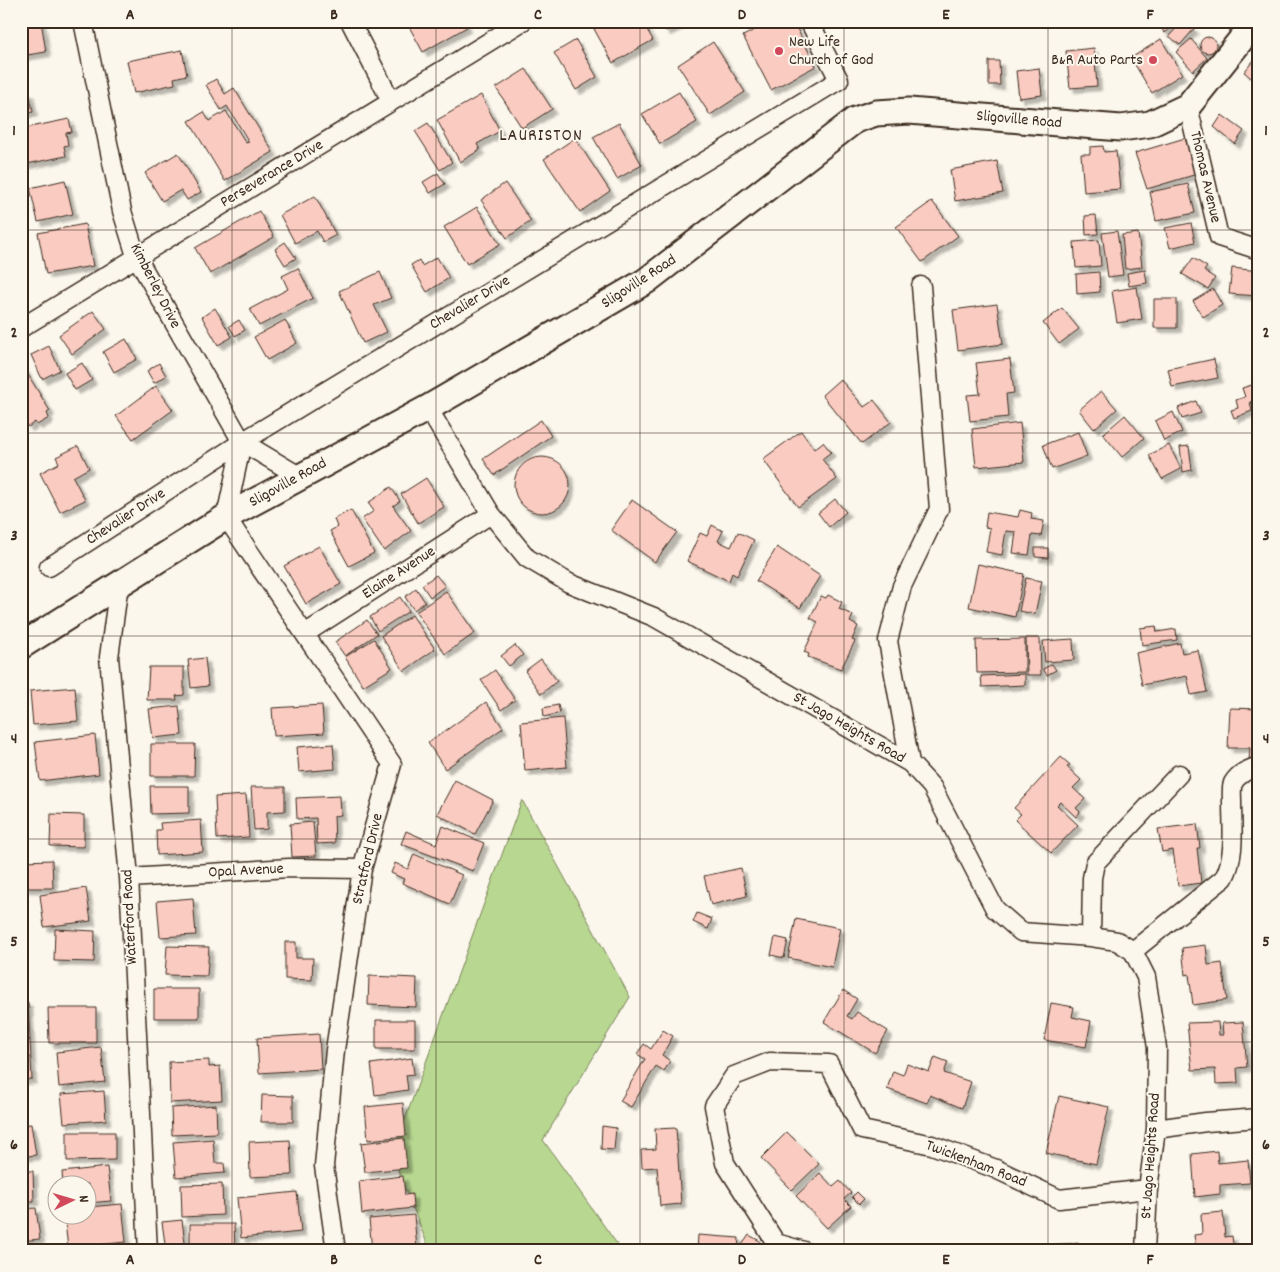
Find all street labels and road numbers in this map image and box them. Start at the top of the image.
street label: Sligoville Road [975,105,1063,135]
street label: Thomas Avenue [1183,129,1227,225]
street label: Perseverance Drive [216,134,328,214]
street label: Kimberley Drive [124,239,186,333]
street label: Sligoville Road [597,249,681,315]
street label: Chevalier Drive [425,270,515,336]
street label: Sligoville Road [245,452,331,514]
street label: Chevalier Drive [82,483,170,551]
street label: Elaine Avenue [358,541,440,605]
street label: St Jago Heights Road [788,686,910,770]
street label: Stratford Drive [346,811,390,907]
street label: Opal Avenue [208,858,284,884]
street label: Waterford Road [116,869,144,965]
street label: St Jago Heights Road [1135,1092,1167,1220]
street label: Twickenham Road [922,1134,1030,1194]

